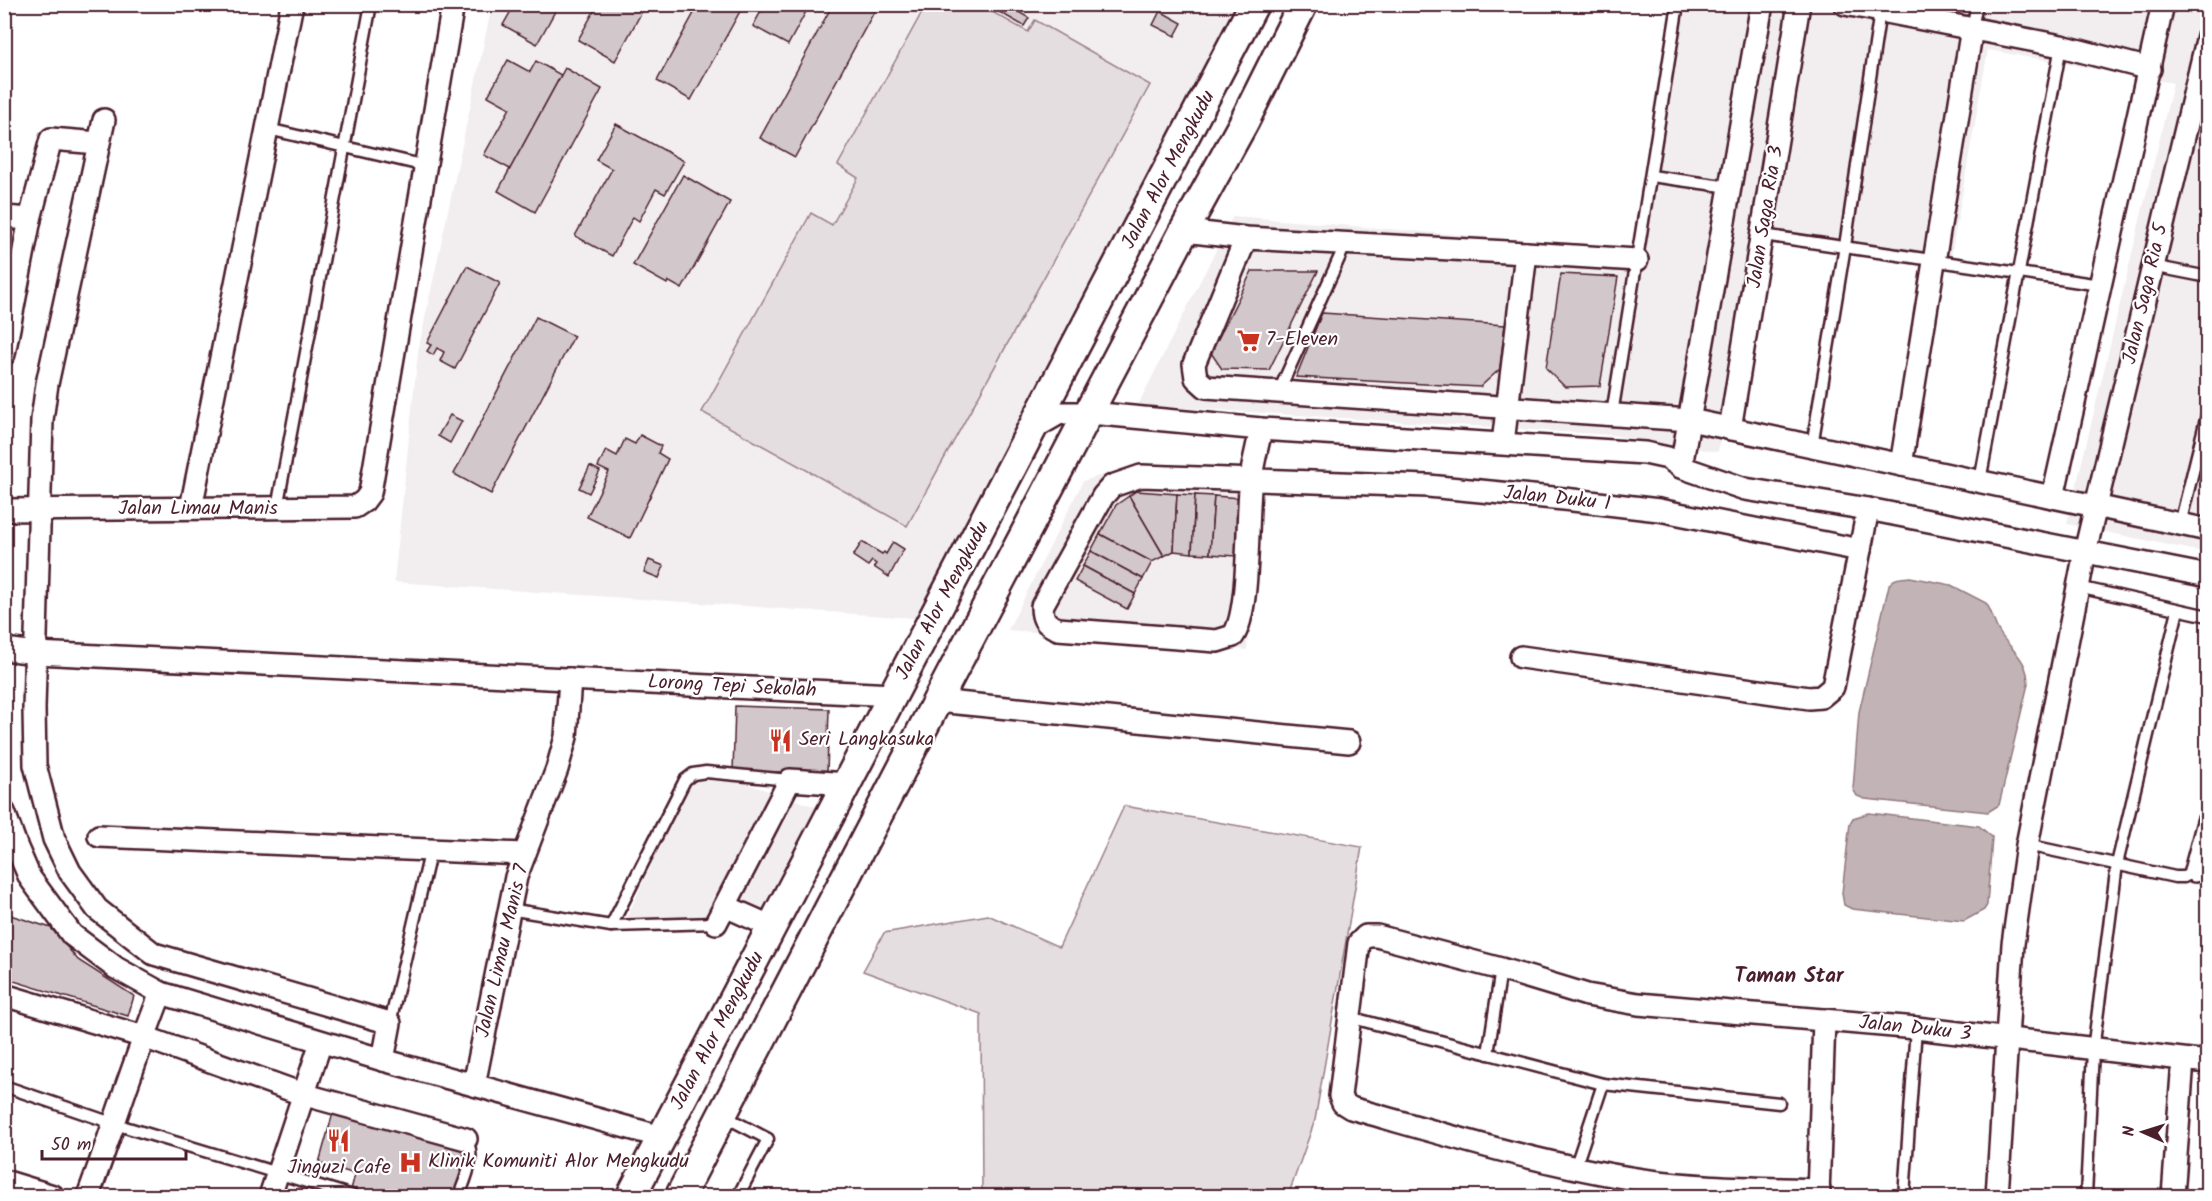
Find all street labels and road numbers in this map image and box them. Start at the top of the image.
street label: Jalan Alor Mengkudu [1114,84,1225,255]
street label: Jalan Saga Ria 3 [1739,143,1793,291]
street label: Jalan Saga Ria 5 [2114,219,2178,367]
street label: Jalan Duku 1 [1502,477,1612,521]
street label: Jalan Limau Manis [118,493,278,525]
street label: Jalan Alor Mengkudu [888,515,999,686]
street label: Lorong Tepi Sekolah [647,667,817,707]
street label: Jalan Limau Manis 7 [468,861,539,1041]
street label: Jalan Alor Mengkudu [663,945,774,1116]
street label: Jalan Duku 3 [1857,1007,1973,1051]

